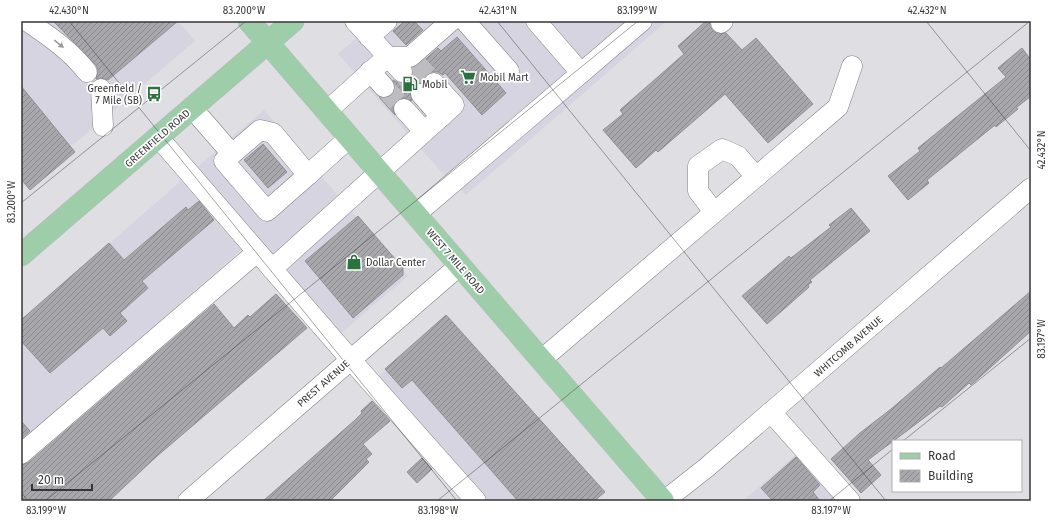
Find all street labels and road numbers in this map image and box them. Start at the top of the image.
street label: GREENFIELD ROAD [123,107,193,170]
street label: WEST 7 MILE ROAD [424,227,487,297]
street label: WHITCOMB AVENUE [812,314,885,380]
street label: PREST AVENUE [295,358,352,410]

